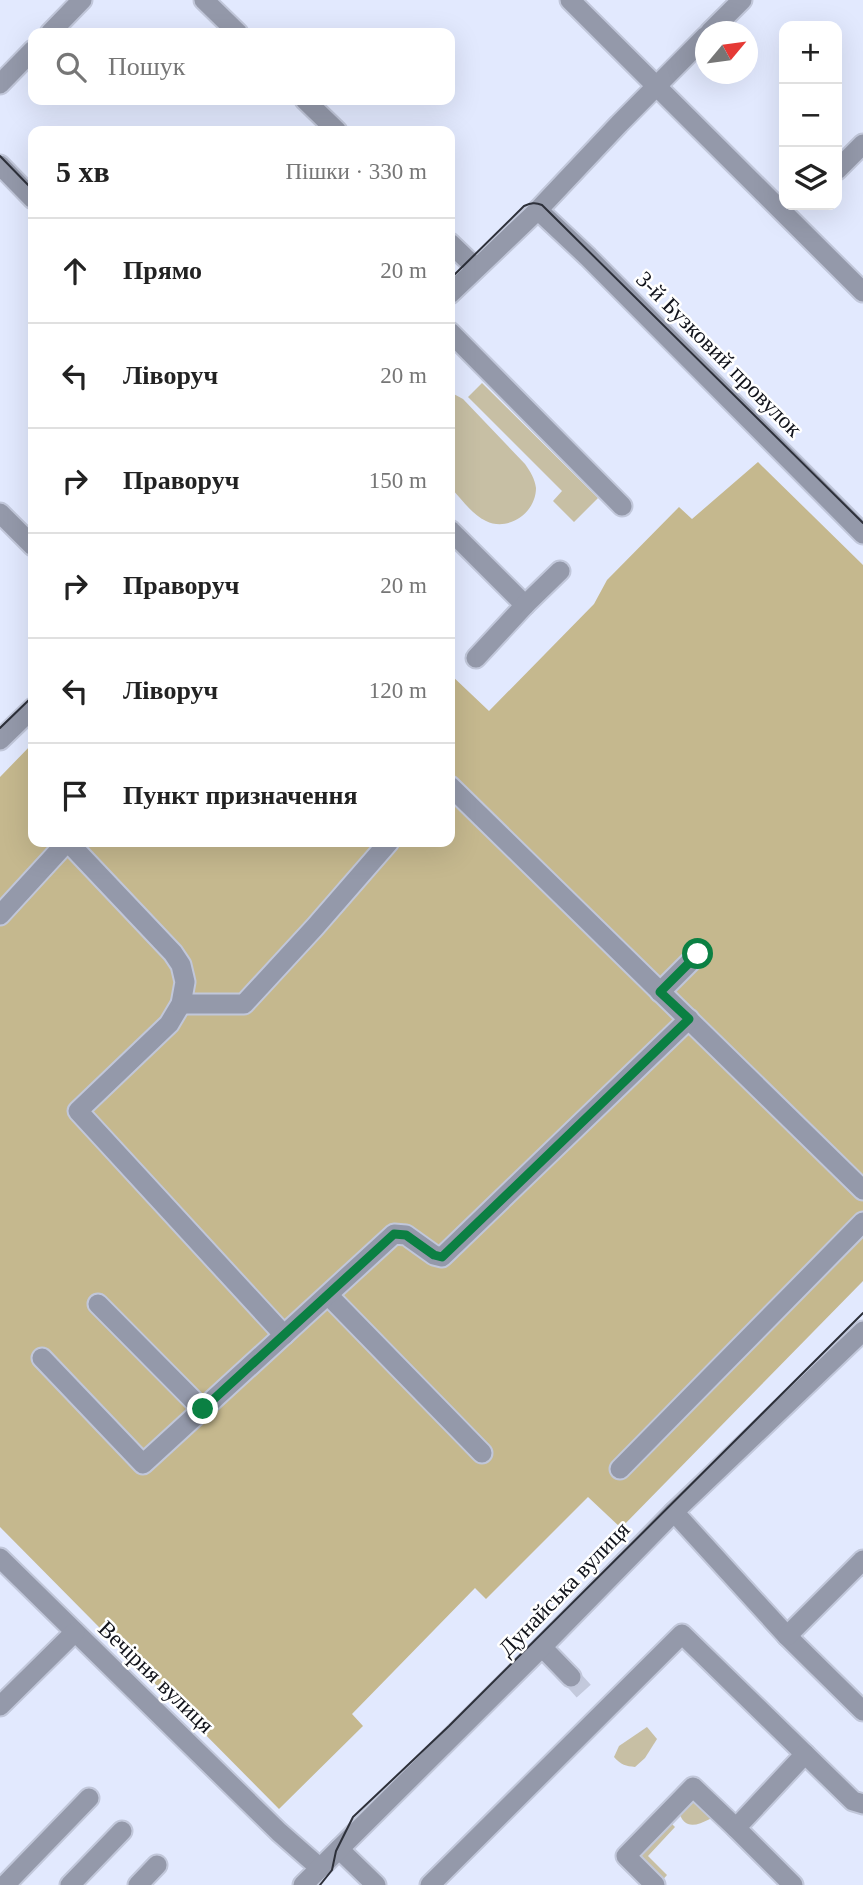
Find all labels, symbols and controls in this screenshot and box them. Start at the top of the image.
north arrow [695,21,758,84]
map controls [779,21,842,210]
button: + [779,21,842,84]
search box [28,28,455,105]
icon: search [52,48,90,86]
text: Пошук [108,52,185,81]
button: − [779,84,842,147]
button: layers [779,147,842,210]
text: 5 хв [56,155,110,188]
text: Пішки · 330 m [286,159,427,184]
icon: ahead [56,252,94,290]
text: Прямо [123,256,202,285]
text: 20 m [380,258,427,283]
street label: 3-й Бузковий провулок [631,266,807,442]
icon: left [56,357,94,395]
text: Ліворуч [123,361,218,390]
text: 20 m [380,363,427,388]
icon: right [56,462,94,500]
text: Праворуч [123,466,239,495]
text: 150 m [369,468,427,493]
icon: right [56,567,94,605]
text: Праворуч [123,571,239,600]
text: 20 m [380,573,427,598]
icon: left [56,672,94,710]
text: Ліворуч [123,676,218,705]
text: 120 m [369,678,427,703]
icon: arrive [56,777,94,815]
text: Пункт призначення [123,781,358,810]
route start [682,938,713,969]
route end [187,1393,218,1424]
street label: Дунайська вулиця [494,1516,635,1661]
street label: Вечірня вулиця [93,1616,219,1738]

